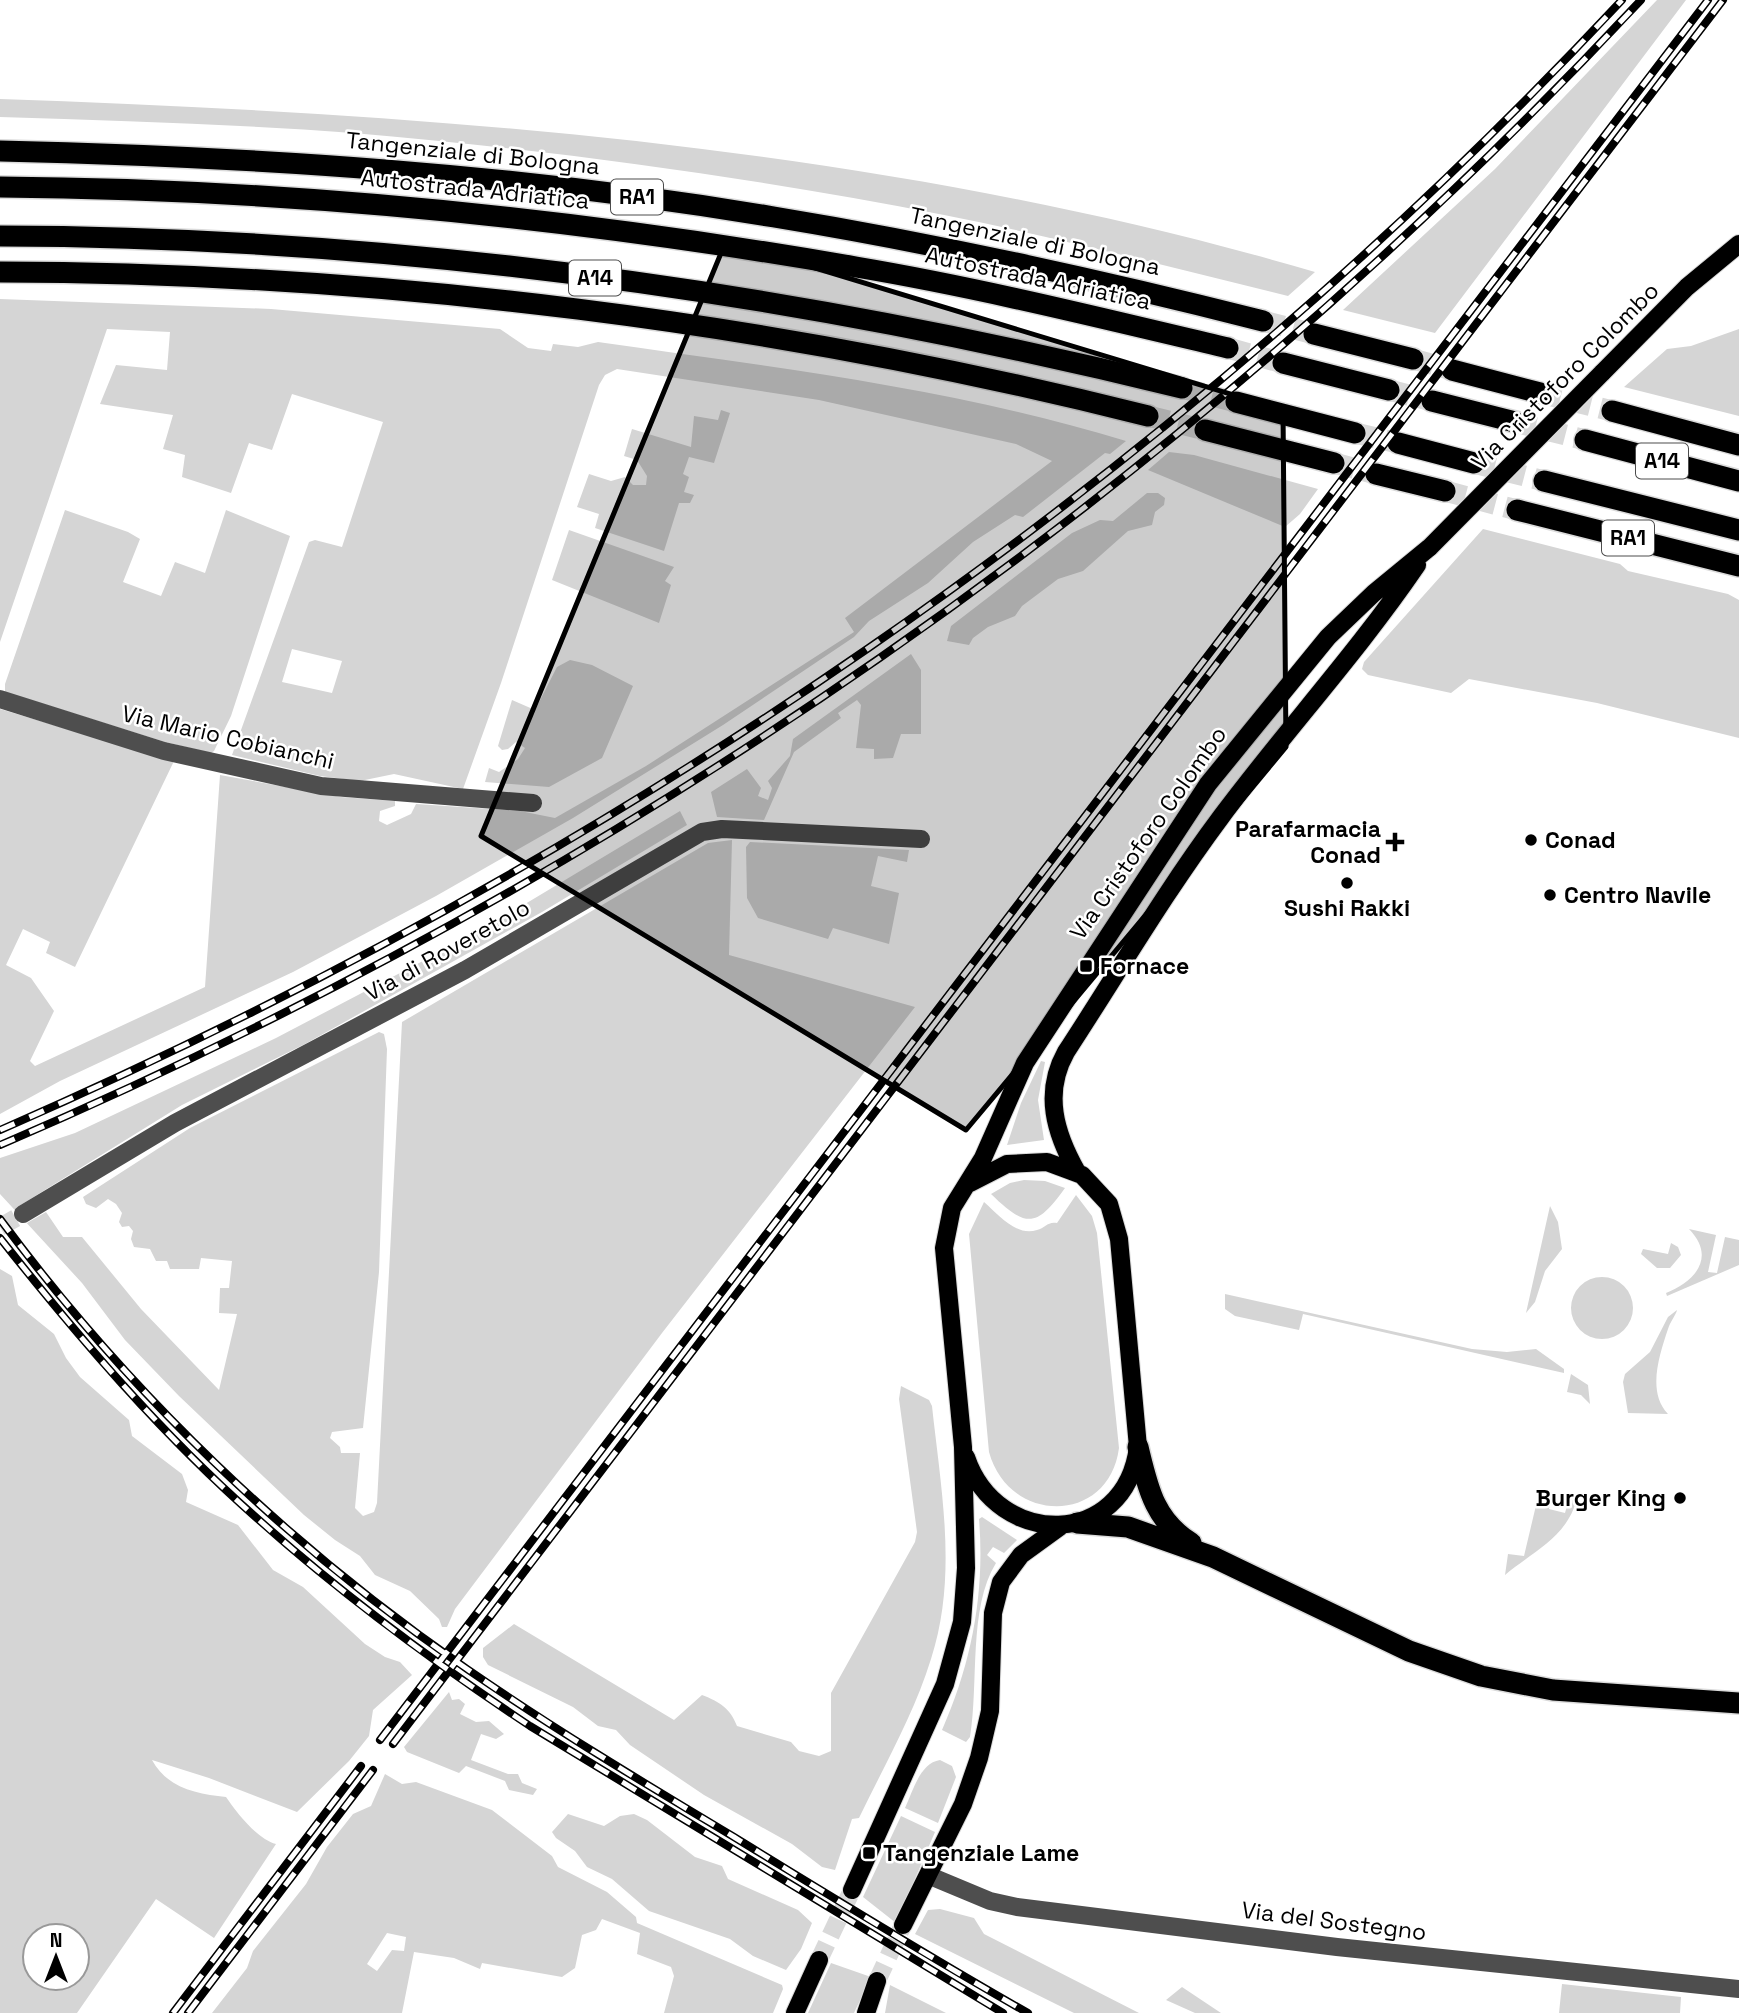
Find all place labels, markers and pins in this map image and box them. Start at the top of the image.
place label: Parafarmacia Conad [1235,814,1381,870]
place label: Conad [1545,825,1616,855]
marker: Conad [1523,832,1539,848]
marker: Parafarmacia Conad [1387,834,1403,850]
marker: Sushi Rakki [1339,875,1355,891]
place label: Centro Navile [1564,880,1711,910]
marker: Centro Navile [1542,887,1558,903]
place label: Sushi Rakki [1284,893,1410,923]
place label: Fornace [1100,951,1189,981]
marker: Fornace [1078,958,1094,974]
place label: Burger King [1536,1483,1666,1513]
marker: Burger King [1672,1490,1688,1506]
place label: Tangenziale Lame [883,1838,1079,1868]
marker: Tangenziale Lame [861,1845,877,1861]

